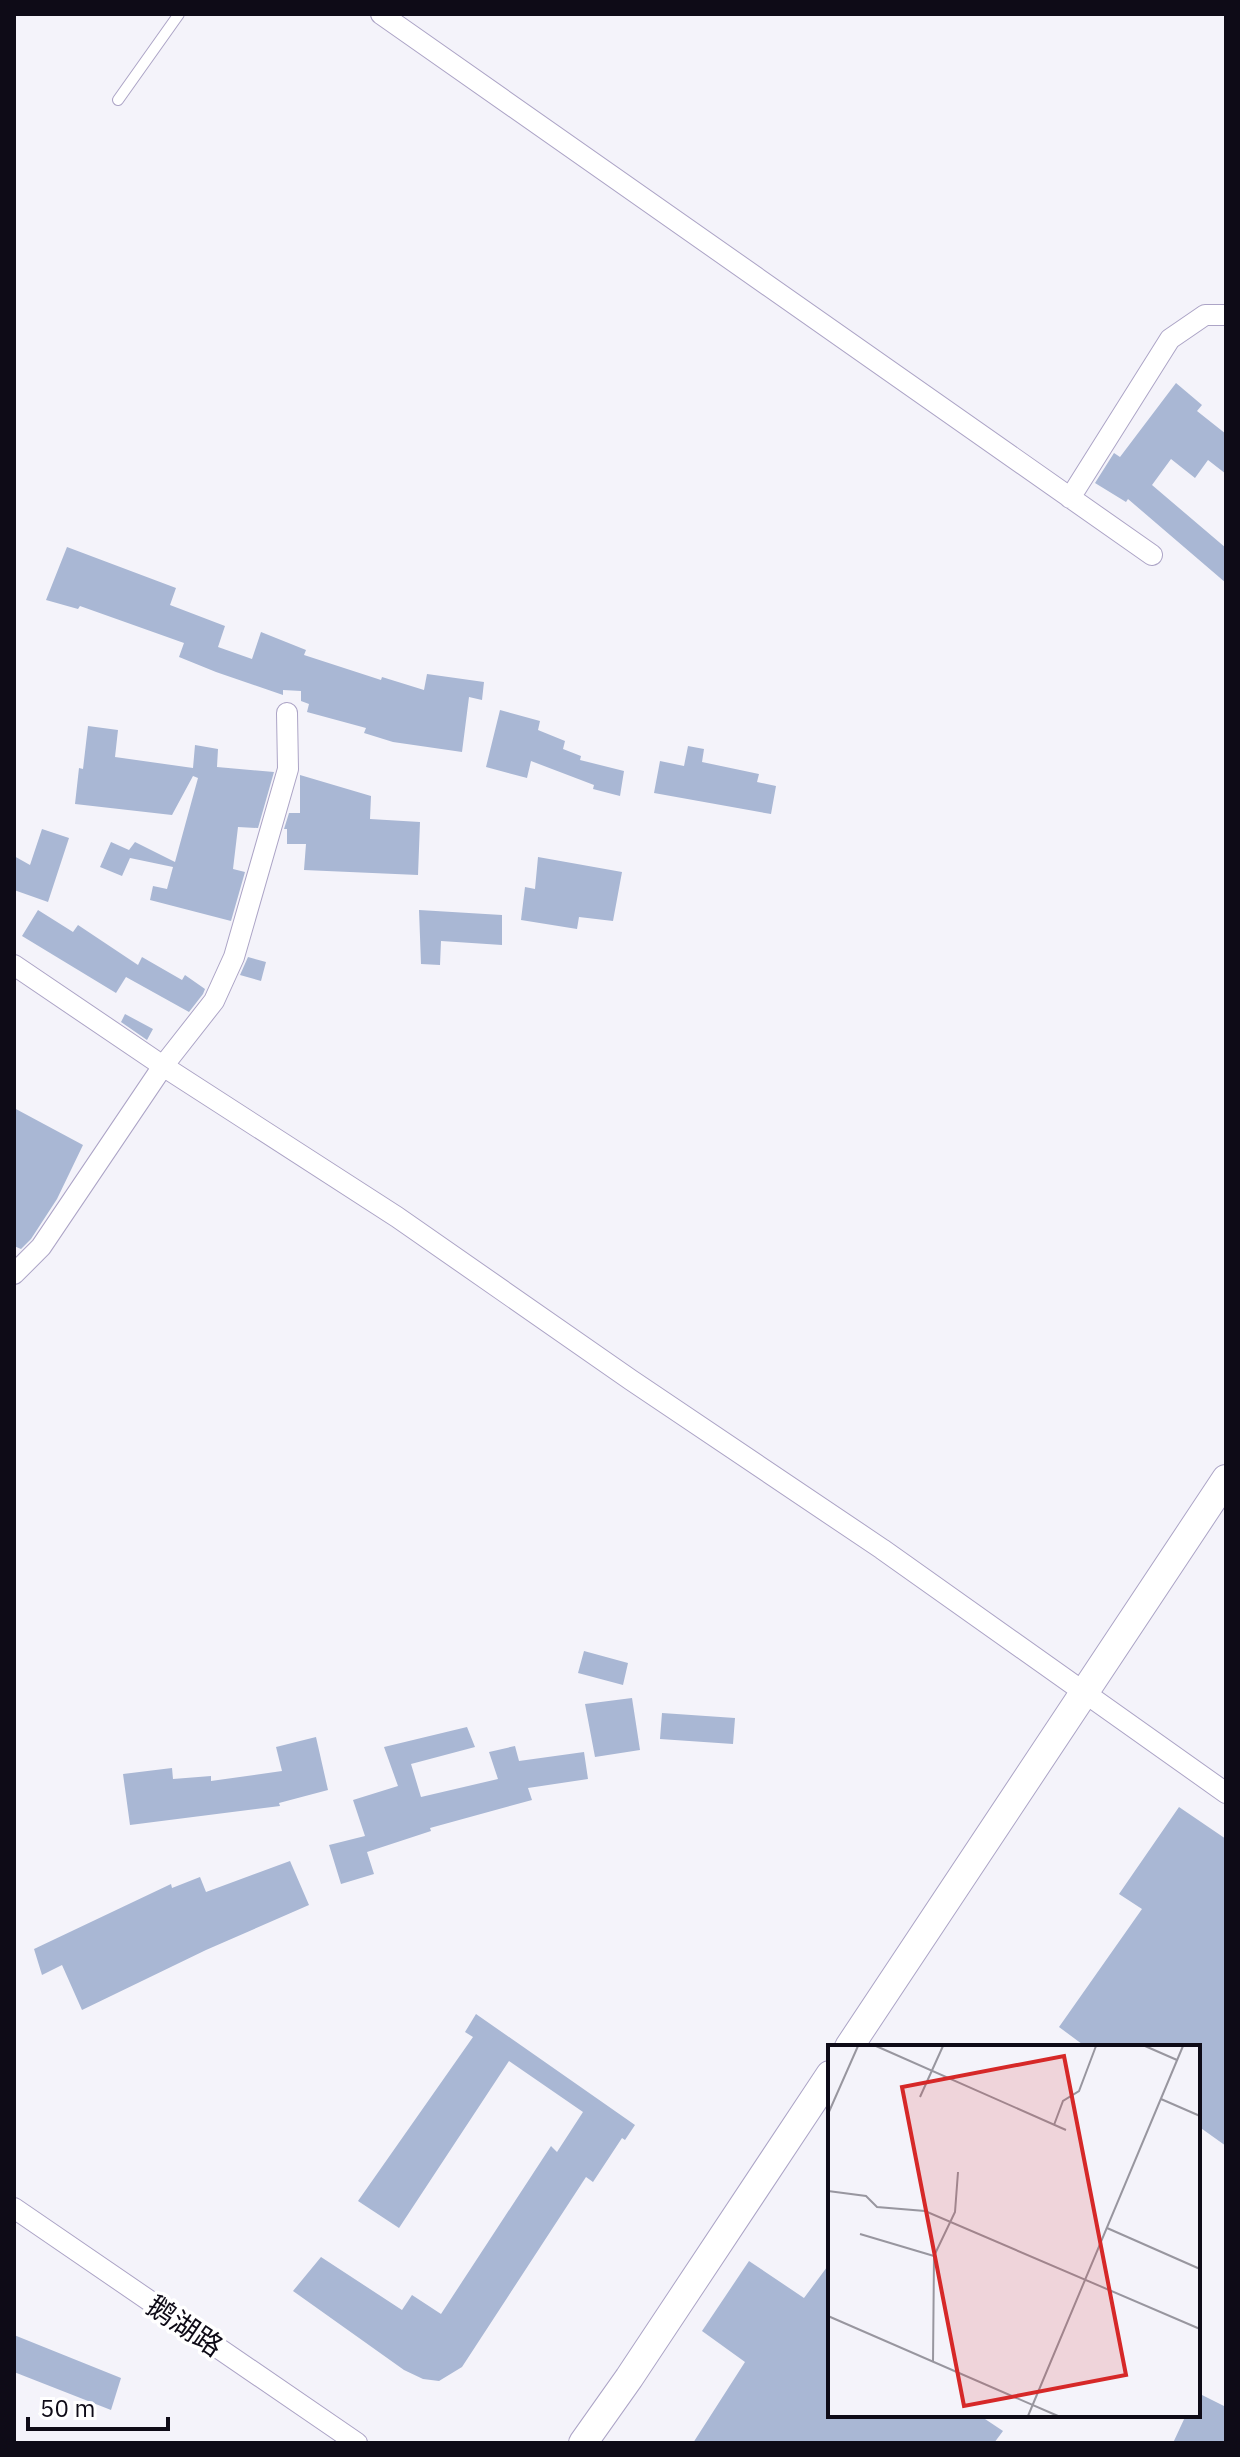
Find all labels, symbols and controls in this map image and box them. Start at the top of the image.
inset map [828,2045,1200,2417]
street label: 鹅湖路 [140,2287,230,2364]
scale bar [28,2381,168,2431]
text: 50 m [40,2392,95,2424]

